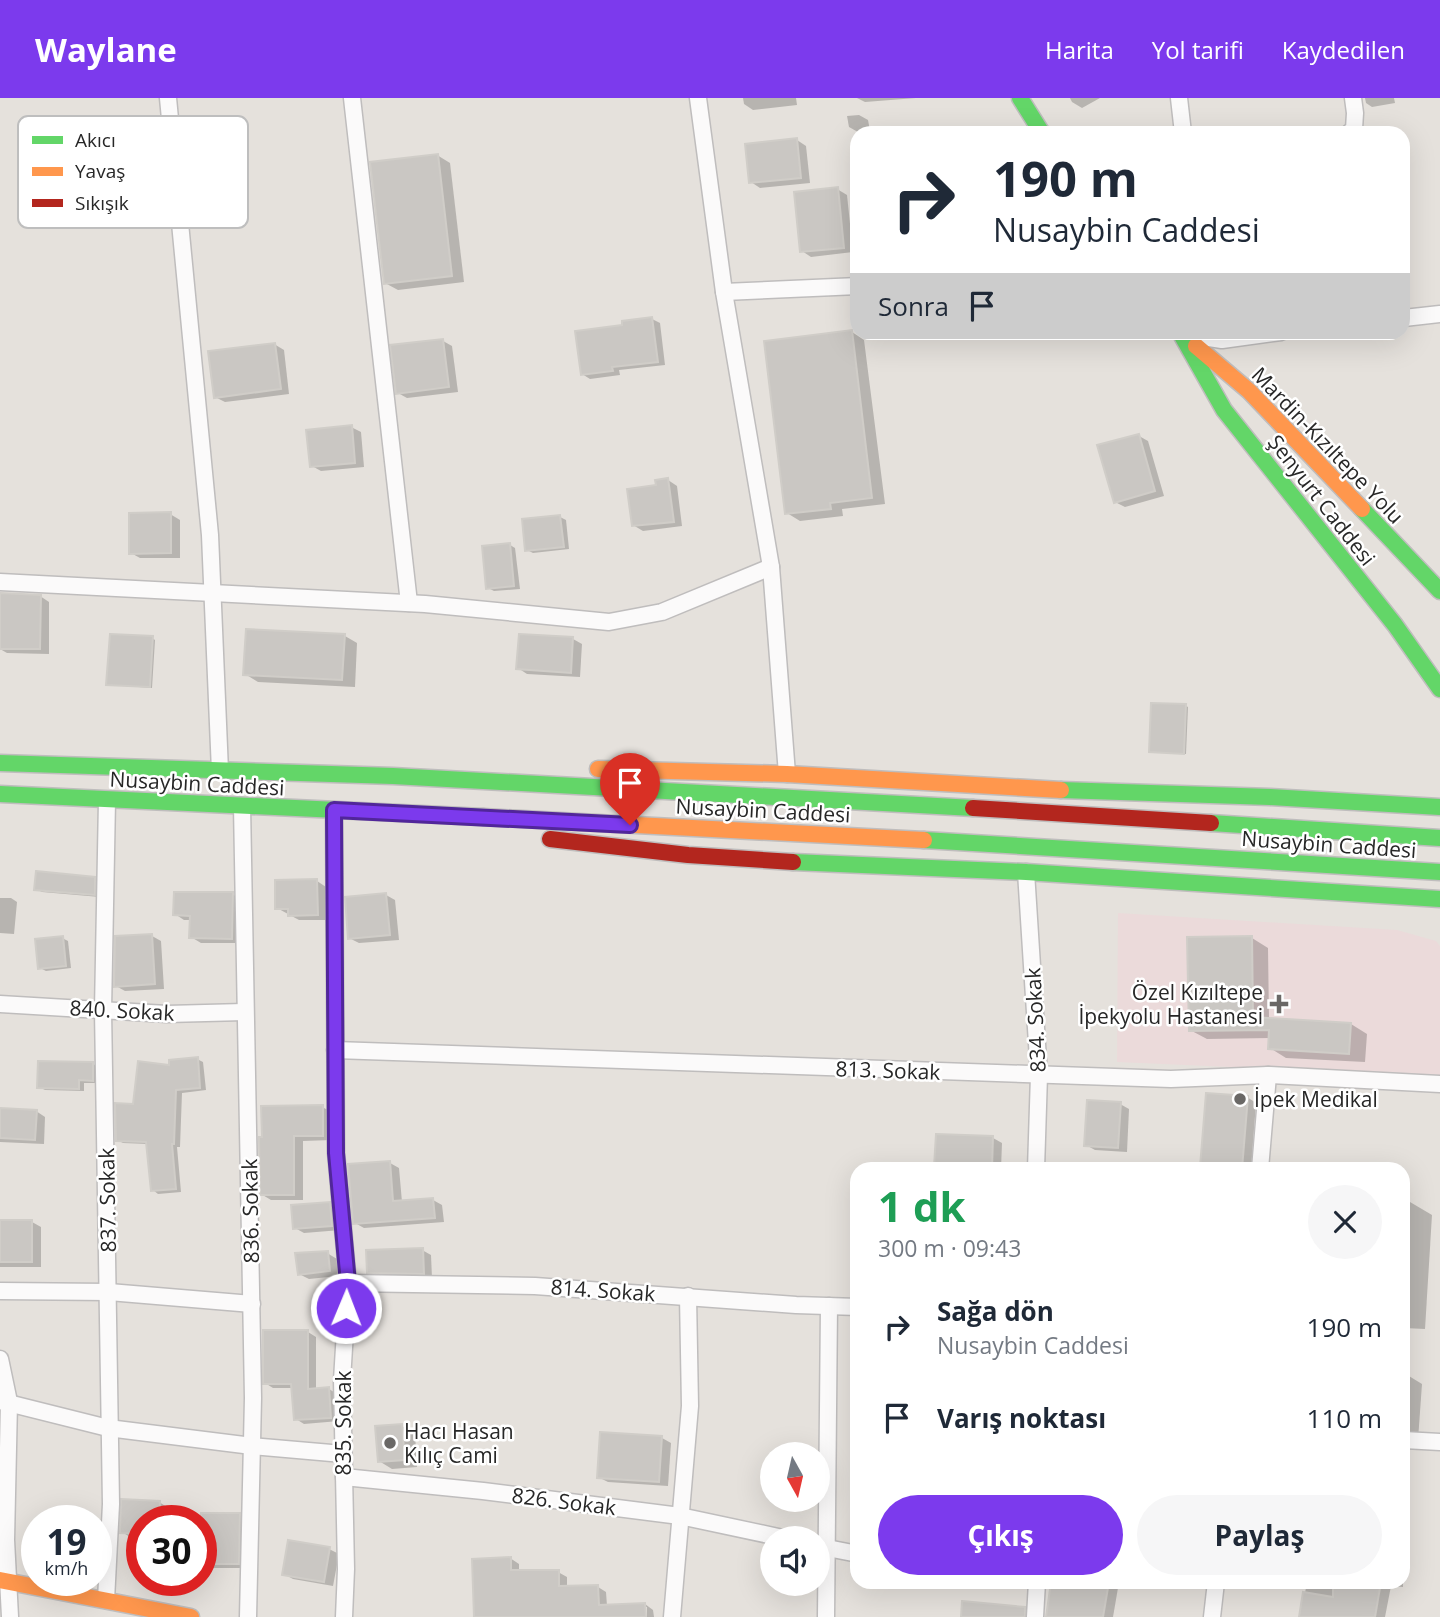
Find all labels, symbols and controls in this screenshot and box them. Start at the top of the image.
text: Waylane [35,27,177,72]
text: Harita [1045,33,1114,66]
text: Yol tarifi [1152,33,1244,66]
text: Kaydedilen [1282,33,1405,66]
legend [18,116,248,228]
text: Akıcı [75,127,116,153]
text: 190 m [993,145,1138,211]
icon: right [878,154,969,245]
text: Yavaş [75,158,125,184]
text: Sıkışık [75,190,129,216]
text: Nusaybin Caddesi [993,208,1260,251]
icon: arrive [963,287,1001,325]
text: Sonra [878,288,949,324]
street label: Mardin-Kızıltepe Yolu [1246,361,1410,529]
street label: Şenyurt Caddesi [1262,429,1382,571]
pin [600,753,660,825]
street label: Nusaybin Caddesi [109,764,285,802]
icon: arrive [611,764,649,802]
street label: Nusaybin Caddesi [675,791,851,829]
street label: Nusaybin Caddesi [1241,824,1417,864]
street label: 834. Sokak [1018,967,1052,1073]
place label: Özel Kızıltepe İpekyolu Hastanesi [1078,978,1263,1030]
street label: 840. Sokak [69,993,175,1027]
marker: Özel Kızıltepe İpekyolu Hastanesi [1269,994,1289,1014]
street label: 813. Sokak [835,1054,941,1086]
place label: İpek Medikal [1254,1085,1378,1113]
marker: İpek Medikal [1232,1091,1248,1107]
street label: 837. Sokak [92,1147,122,1253]
street label: 836. Sokak [235,1158,265,1264]
text: 1 dk [878,1177,966,1234]
button: close [1308,1185,1382,1259]
text: 300 m · 09:43 [878,1232,1021,1264]
position arrow [309,1271,383,1345]
street label: 814. Sokak [550,1272,656,1308]
text: Sağa dön [937,1293,1054,1329]
icon: right [878,1308,916,1346]
text: 190 m [1307,1309,1382,1345]
text: Nusaybin Caddesi [937,1329,1129,1361]
street label: 835. Sokak [329,1371,357,1475]
icon: arrive [878,1399,916,1437]
text: Varış noktası [937,1400,1106,1436]
text: 110 m [1307,1400,1382,1436]
place label: Hacı Hasan Kılıç Cami [404,1417,514,1469]
marker: Hacı Hasan Kılıç Cami [382,1435,398,1451]
north arrow [760,1442,830,1512]
map controls [760,1442,830,1596]
street label: 826. Sokak [510,1481,618,1521]
button: Çıkış [878,1495,1123,1575]
button: Paylaş [1137,1495,1382,1575]
speed limit sign: 30 [126,1505,217,1596]
text: 19 [46,1518,87,1565]
button: sound [760,1526,830,1596]
text: km/h [45,1556,88,1580]

